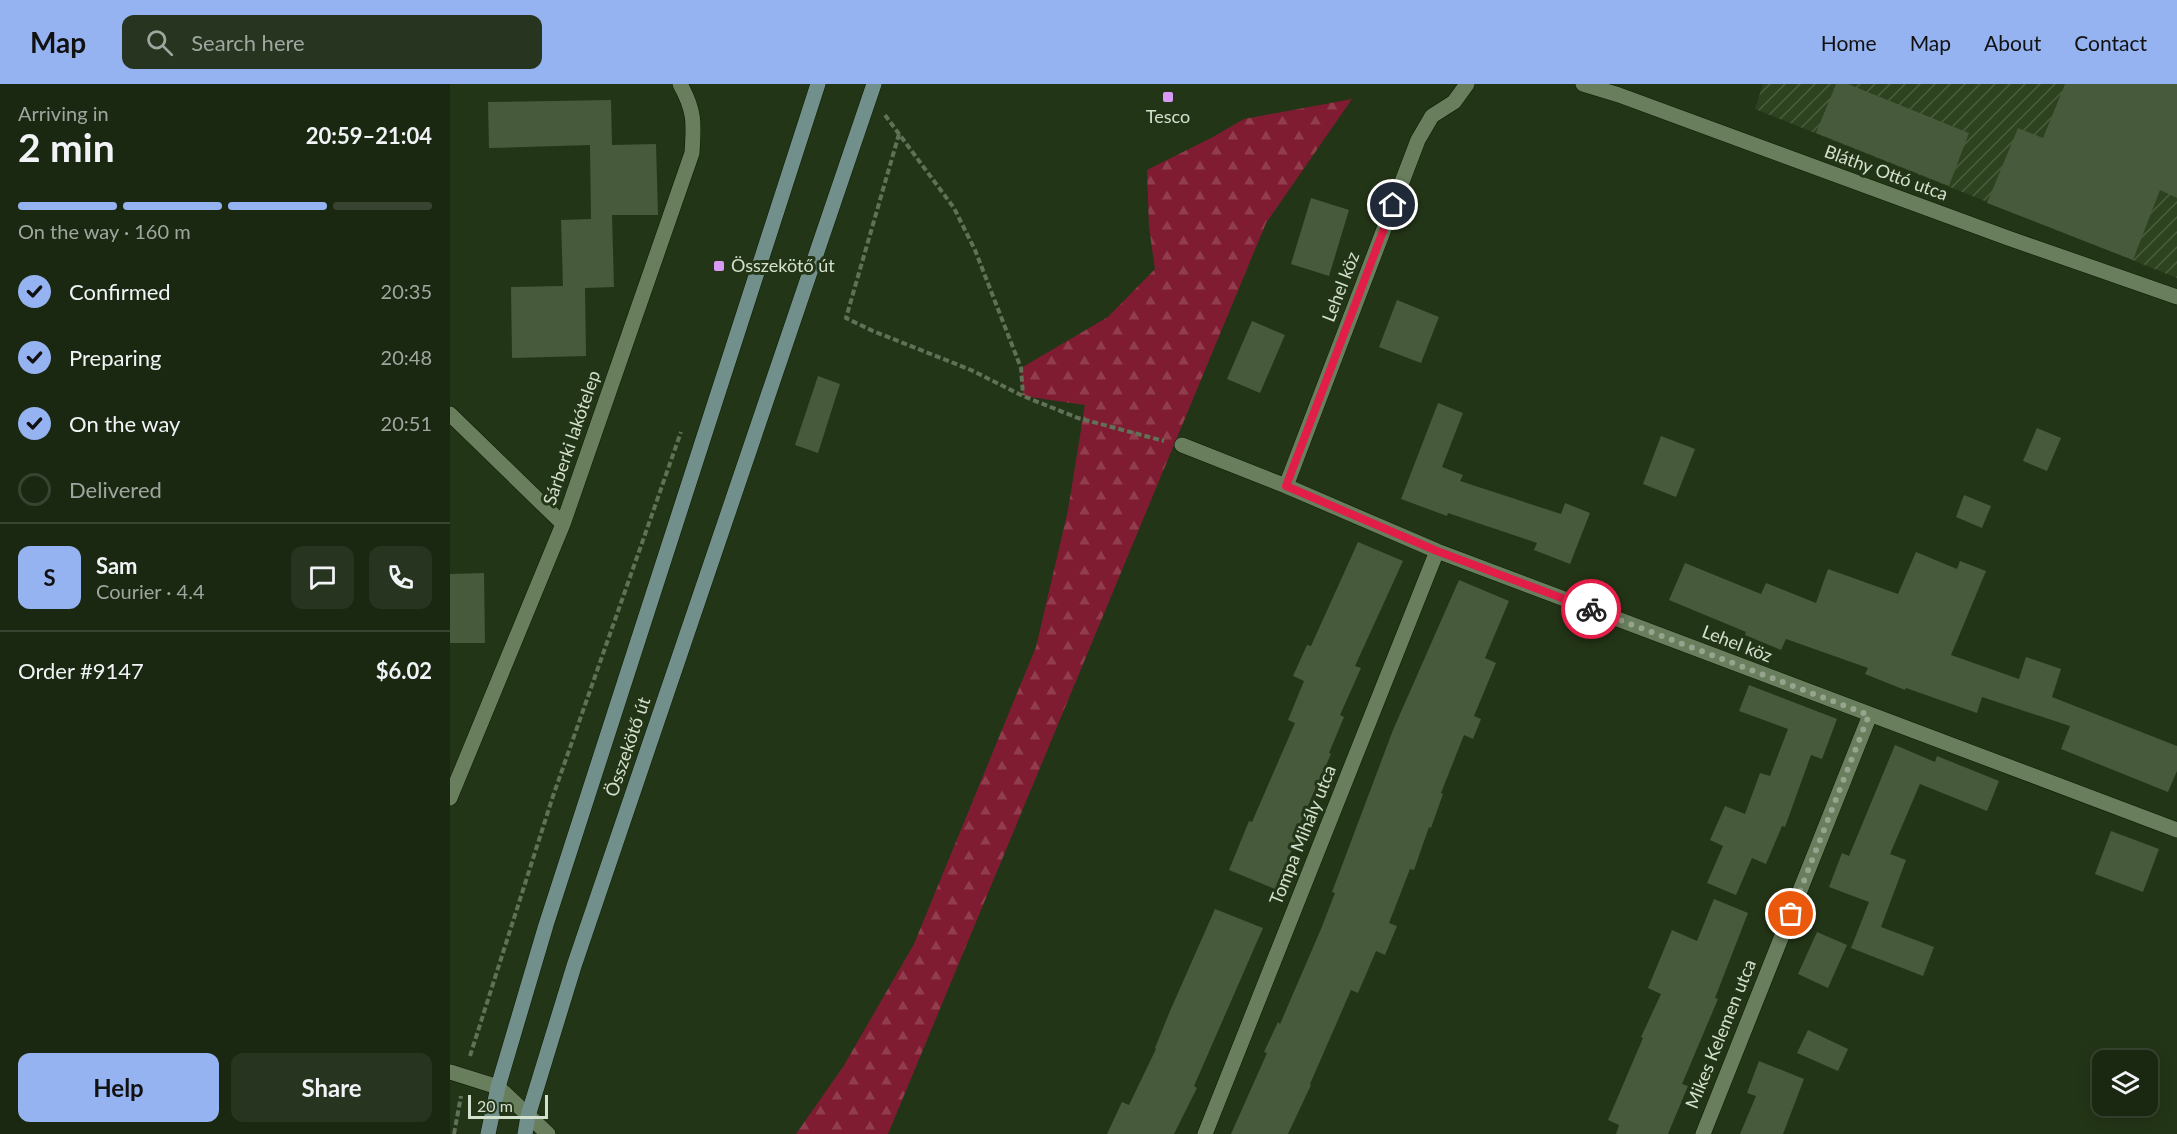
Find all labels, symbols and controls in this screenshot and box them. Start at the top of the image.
search box [122,15,542,69]
text: Map [30,25,86,59]
icon: search [143,26,176,59]
text: Search here [191,29,305,56]
text: Home [1821,30,1877,55]
text: Map [1910,30,1951,55]
text: About [1984,30,2041,55]
text: Contact [2074,30,2147,55]
marker: Tesco [1161,90,1175,104]
text: Arriving in [18,101,109,125]
place label: Tesco [1146,105,1190,127]
text: 20:59–21:04 [306,122,432,149]
text: 2 min [18,124,115,170]
street label: Bláthy Ottó utca [1822,140,1951,205]
pin [1367,179,1418,230]
icon: home [1376,188,1409,221]
text: On the way · 160 m [18,219,191,243]
street label: Lehel köz [1317,248,1363,325]
place label: Összekötő út [731,254,835,276]
marker: Összekötő út [712,259,726,273]
icon: check [18,275,51,308]
text: Confirmed [69,278,171,305]
text: 20:35 [381,279,432,303]
icon: check [18,341,51,374]
text: Preparing [69,344,161,371]
text: 20:48 [381,345,432,369]
street label: Sárberki lakótelep [538,367,604,508]
icon: check [18,407,51,440]
text: On the way [69,410,180,437]
text: 20:51 [381,411,432,435]
text: Delivered [69,476,162,503]
button: chat [291,546,354,609]
button: phone [369,546,432,609]
text: Sam [96,552,138,579]
text: S [43,564,56,591]
text: Courier · 4.4 [96,579,205,603]
courier [1561,579,1621,639]
icon: bike [1575,593,1608,626]
street label: Lehel köz [1699,620,1776,666]
text: Order #9147 [18,657,144,684]
text: $6.02 [376,657,432,684]
street label: Összekötő út [600,694,655,799]
street label: Tompa Mihály utca [1264,762,1340,908]
pin [1765,888,1816,939]
icon: bag [1774,897,1807,930]
street label: Mikes Kelemen utca [1680,956,1760,1111]
map controls [2092,1050,2158,1116]
button: layers [2092,1050,2158,1116]
button: Help [18,1053,219,1122]
button: Share [231,1053,432,1122]
scale bar [468,1092,548,1120]
text: 20 m [477,1096,513,1115]

